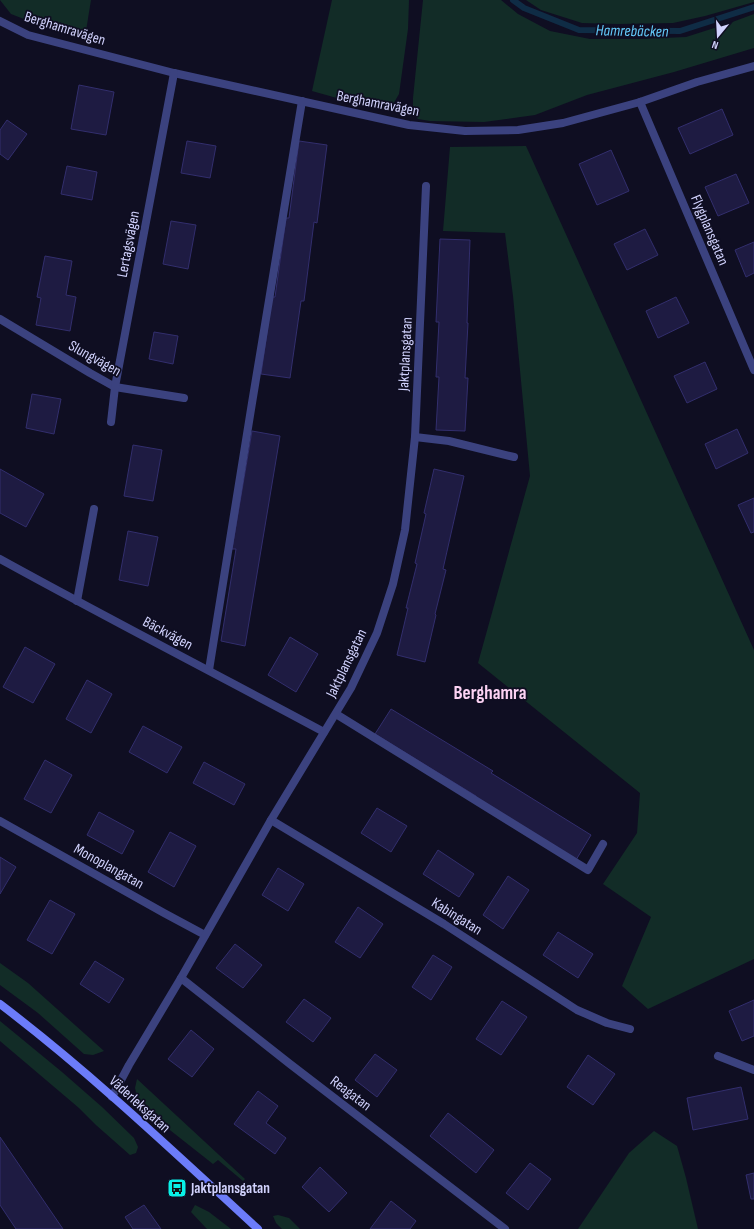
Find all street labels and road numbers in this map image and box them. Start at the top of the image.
street label: Berghamravägen [22,7,108,50]
street label: Berghamravägen [335,86,421,121]
street label: Flygplansgatan [686,192,733,268]
street label: Lertagsvägen [113,209,144,279]
street label: Jaktplansgatan [394,317,417,392]
street label: Slungvägen [65,336,124,381]
street label: Bäckvägen [139,612,196,654]
street label: Jaktplansgatan [321,626,371,702]
street label: Monoplangatan [70,839,147,893]
street label: Kabingatan [428,893,486,939]
street label: Väderleksgatan [105,1072,174,1137]
street label: Reagatan [326,1072,375,1115]

